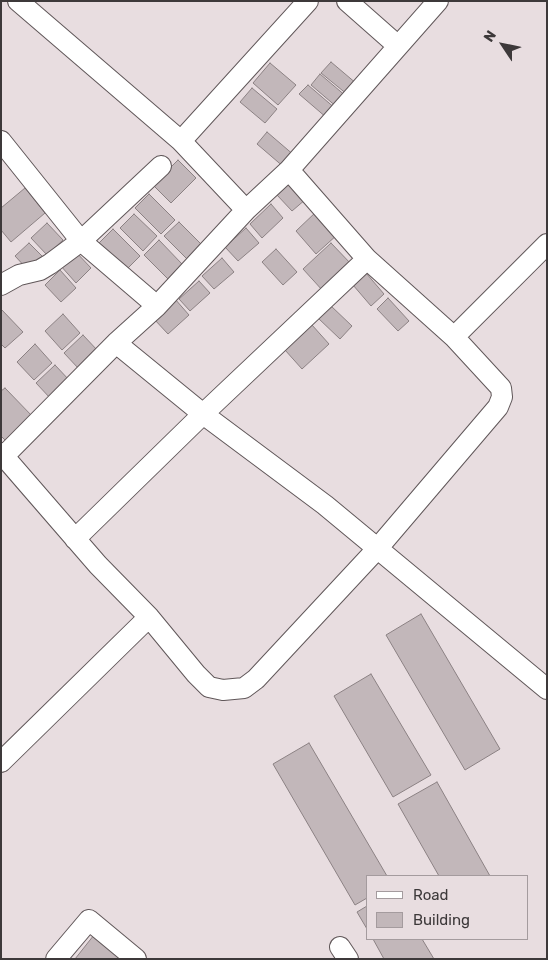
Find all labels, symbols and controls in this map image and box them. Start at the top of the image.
north arrow [478,20,528,70]
text: N [480,27,500,45]
legend [366,875,528,940]
text: Road [413,886,449,904]
text: Building [413,911,470,929]

